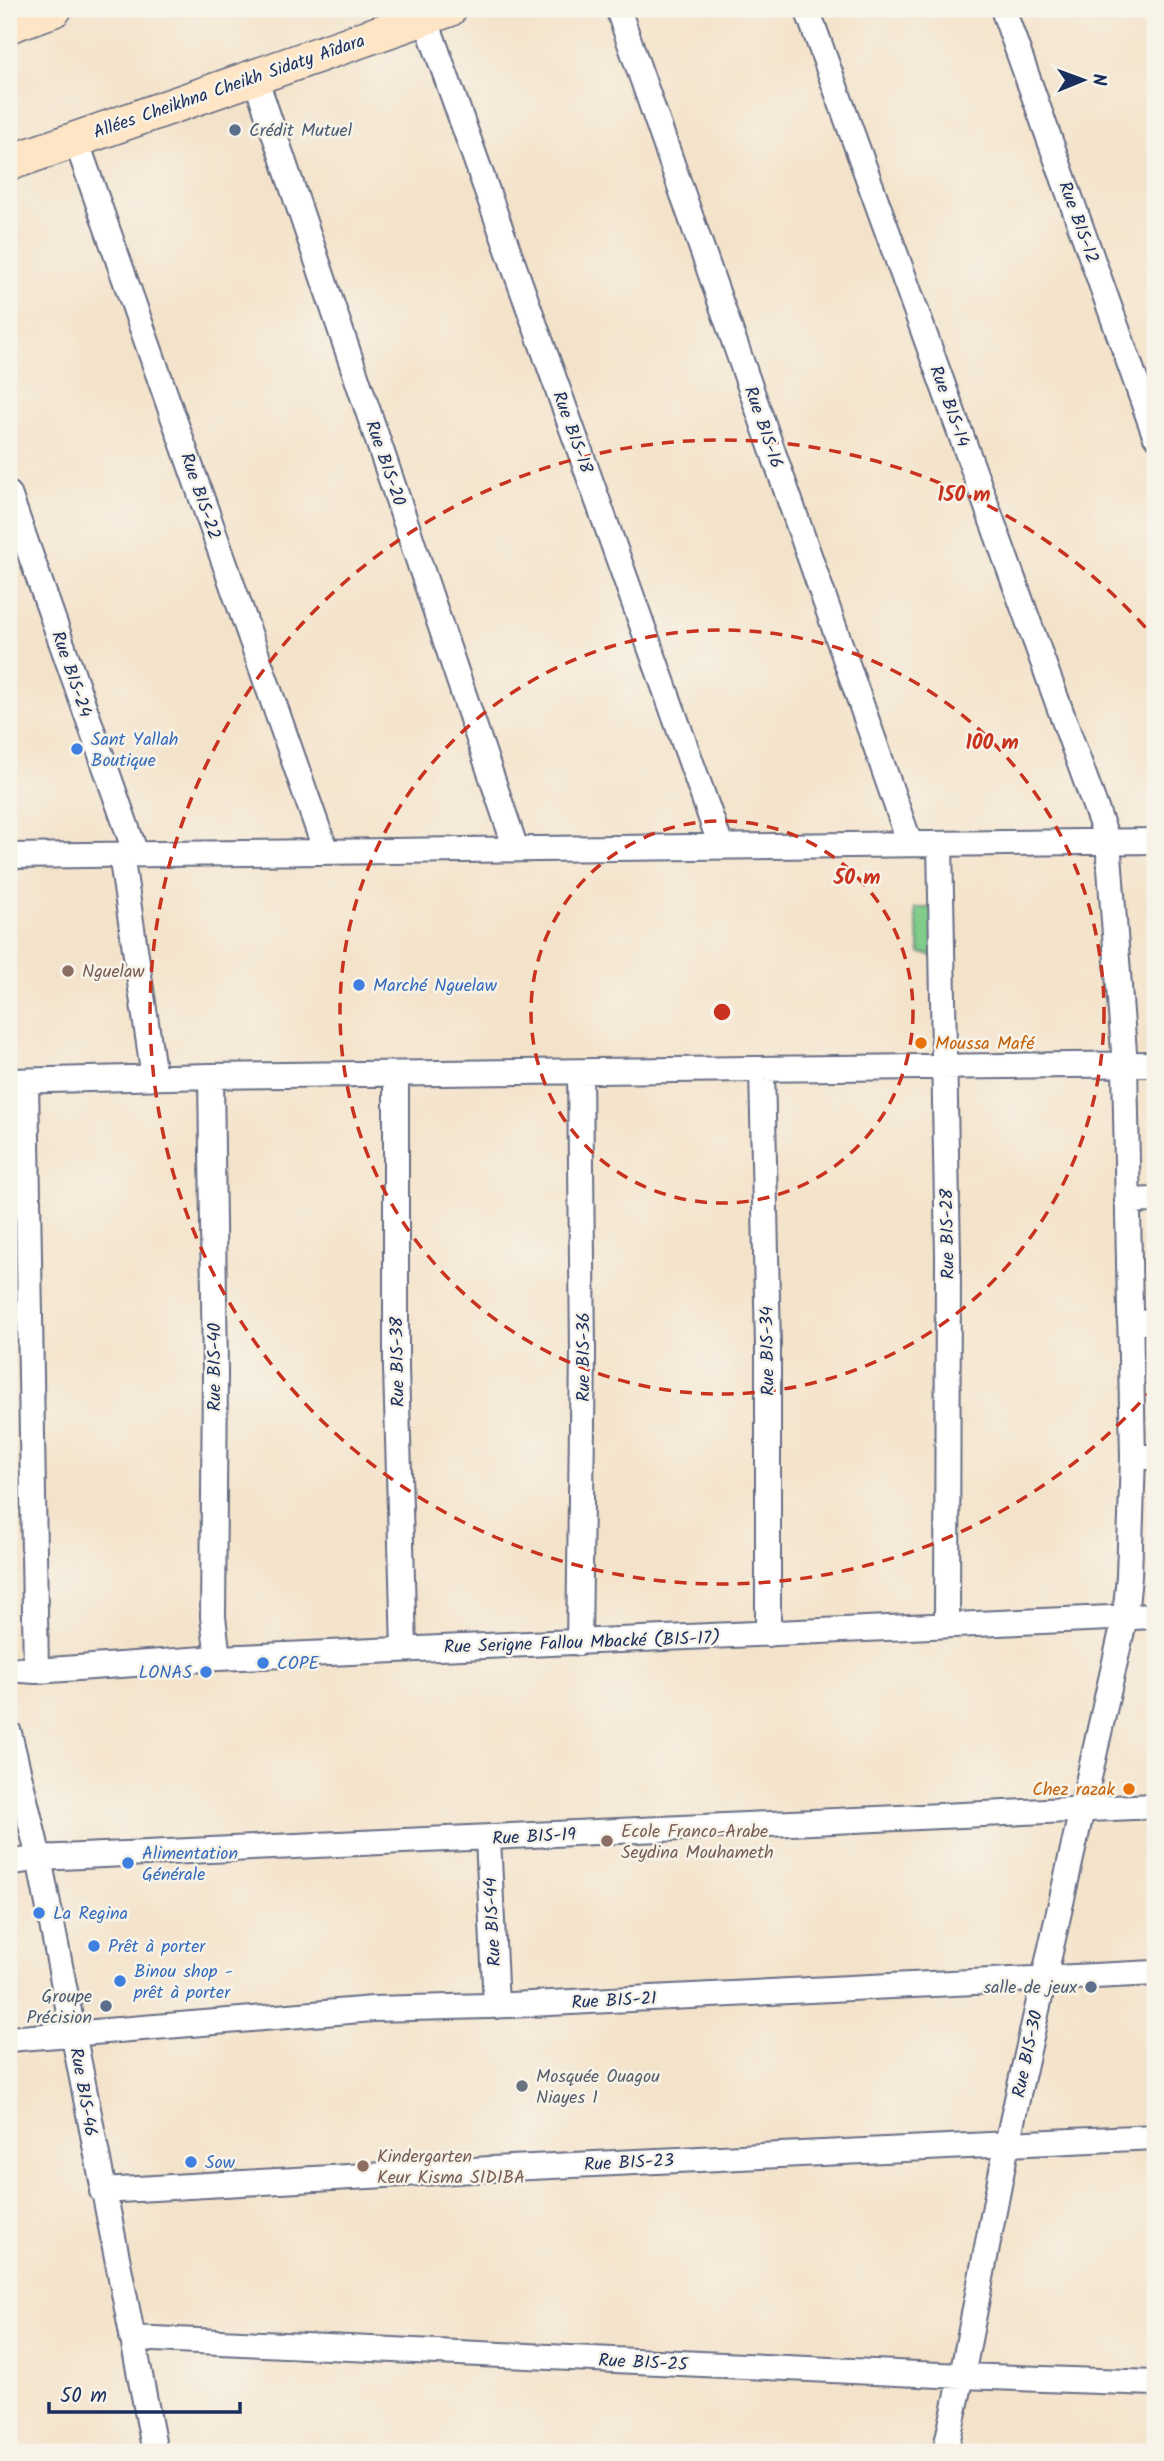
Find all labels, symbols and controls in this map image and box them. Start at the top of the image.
street label: Allées Cheikhna Cheikh Sidaty Aîdara [90,27,369,148]
north arrow [1048,46,1118,116]
text: N [1083,73,1113,86]
place label: Crédit Mutuel [249,117,353,146]
marker: Crédit Mutuel [227,122,243,138]
street label: Rue BIS-12 [1049,177,1106,268]
street label: Rue BIS-14 [920,362,977,451]
street label: Rue BIS-16 [735,383,790,472]
street label: Rue BIS-18 [543,387,600,478]
street label: Rue BIS-20 [356,417,413,510]
street label: Rue BIS-22 [171,449,228,544]
text: 150 m [937,479,991,512]
street label: Rue BIS-24 [42,627,99,722]
place label: Sant Yallah Boutique [91,726,178,776]
text: 100 m [965,727,1019,760]
marker: Sant Yallah Boutique [69,741,85,757]
text: 50 m [833,862,880,895]
place label: Nguelaw [82,958,145,987]
marker: Nguelaw [60,963,76,979]
place label: Marché Nguelaw [373,972,498,1001]
marker: Marché Nguelaw [351,977,367,993]
centre of rings [710,1000,734,1024]
place label: Moussa Mafé [935,1030,1035,1059]
marker: Moussa Mafé [913,1035,929,1051]
street label: Rue BIS-28 [933,1188,964,1280]
street label: Rue BIS-34 [753,1306,784,1396]
street label: Rue BIS-36 [570,1312,599,1402]
street label: Rue BIS-38 [383,1316,414,1407]
street label: Rue BIS-40 [201,1323,230,1411]
street label: Rue Serigne Fallou Mbacké (BIS-17) [443,1624,721,1663]
place label: COPE [277,1650,320,1679]
marker: COPE [255,1655,271,1671]
place label: LONAS [138,1659,192,1688]
marker: LONAS [198,1664,214,1680]
place label: Chez razak [1032,1776,1116,1805]
marker: Chez razak [1121,1781,1137,1797]
place label: Ecole Franco-Arabe Seydina Mouhameth [621,1818,774,1868]
street label: Rue BIS-19 [491,1821,577,1854]
marker: Ecole Franco-Arabe Seydina Mouhameth [599,1833,615,1849]
place label: Alimentation Générale [142,1840,238,1890]
marker: Alimentation Générale [120,1855,136,1871]
street label: Rue BIS-44 [477,1877,510,1967]
place label: La Regina [53,1900,128,1929]
marker: La Regina [31,1905,47,1921]
place label: Prêt à porter [108,1933,206,1962]
marker: Prêt à porter [86,1938,102,1954]
place label: Binou shop - prêt à porter [133,1958,233,2008]
marker: Binou shop - prêt à porter [112,1973,128,1989]
place label: salle de jeux [983,1974,1077,2003]
marker: salle de jeux [1083,1979,1099,1995]
place label: Groupe Précision [26,1983,92,2033]
street label: Rue BIS-21 [571,1985,658,2018]
marker: Groupe Précision [98,1998,114,2014]
street label: Rue BIS-30 [1005,2008,1052,2101]
street label: Rue BIS-46 [60,2046,105,2139]
place label: Mosquée Ouagou Niayes 1 [536,2063,660,2113]
marker: Mosquée Ouagou Niayes 1 [514,2078,530,2094]
place label: Kindergarten Keur Kisma SIDIBA [377,2143,525,2193]
street label: Rue BIS-23 [583,2147,675,2180]
place label: Sow [205,2149,236,2178]
marker: Sow [183,2154,199,2170]
marker: Kindergarten Keur Kisma SIDIBA [355,2158,371,2174]
street label: Rue BIS-25 [597,2347,690,2380]
scale bar [49,2370,240,2414]
text: 50 m [60,2380,107,2413]

